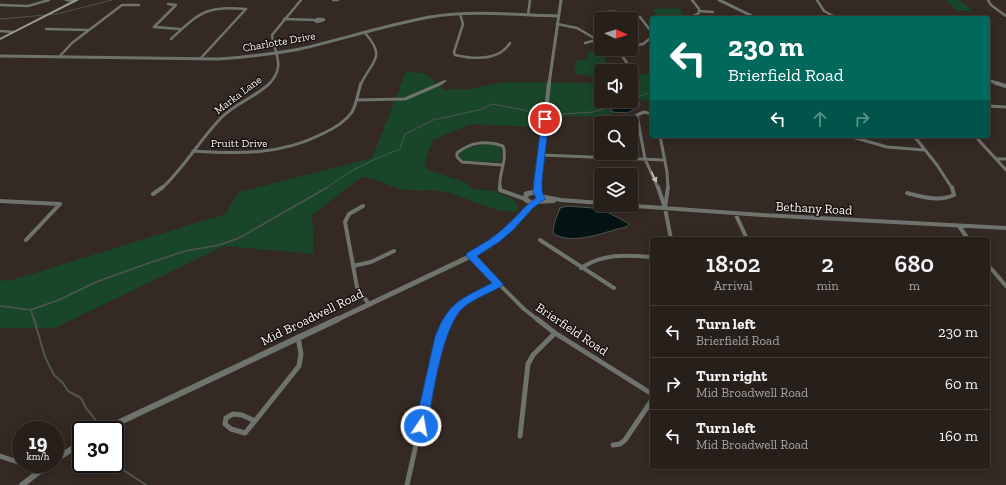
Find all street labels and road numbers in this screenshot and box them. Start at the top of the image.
street label: Charlotte Drive [242,29,316,55]
street label: Marka Lane [212,73,264,117]
street label: Pruitt Drive [211,137,267,150]
street label: Bethany Road [775,199,853,217]
street label: Mid Broadwell Road [258,286,366,348]
street label: Brierfield Road [533,299,611,359]

